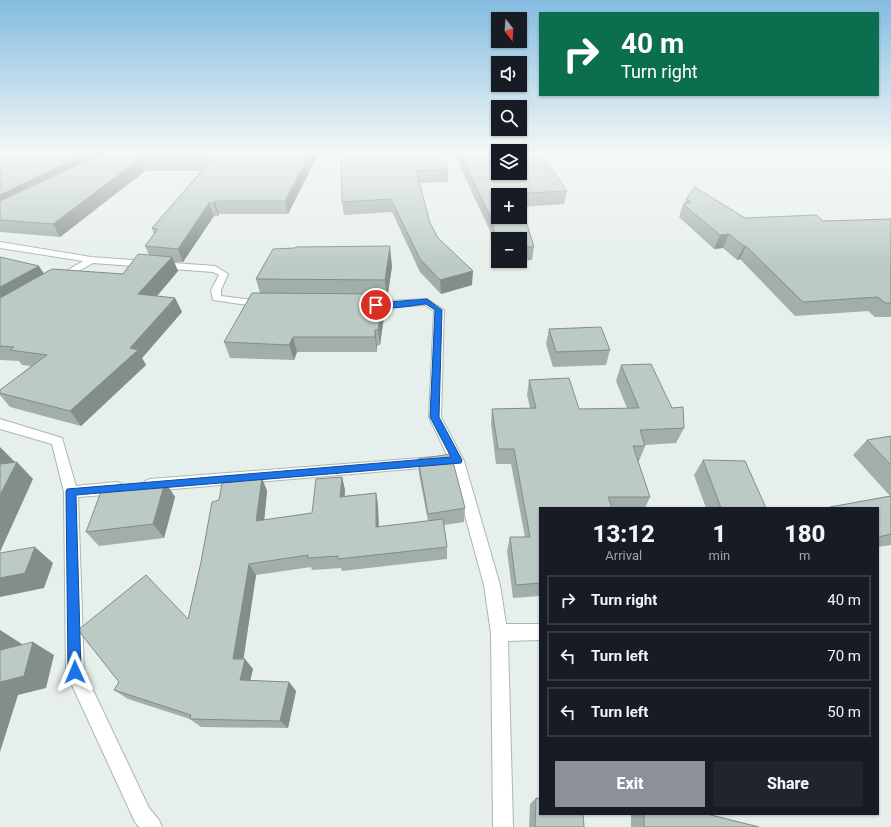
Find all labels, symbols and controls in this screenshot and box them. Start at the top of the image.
north arrow [491,12,527,48]
map controls [491,12,527,268]
text: 40 m [621,27,684,60]
icon: right [555,28,607,80]
button: sound [491,56,527,92]
text: Turn right [621,61,698,82]
button: search [491,100,527,136]
button: layers [491,144,527,180]
button: + [491,188,527,224]
button: − [491,232,527,268]
pin [359,288,393,322]
icon: arrive [365,294,387,316]
text: 13:12 [593,520,655,548]
text: 1 [712,520,726,548]
text: 180 [784,520,825,548]
text: Arrival [605,548,642,563]
text: min [709,548,730,563]
text: m [799,548,810,563]
icon: right [557,589,579,611]
text: Turn right [591,591,657,609]
text: 40 m [827,591,861,609]
icon: left [557,645,579,667]
text: Turn left [591,647,648,665]
text: 70 m [827,647,861,665]
position arrow [54,651,96,693]
icon: left [557,701,579,723]
text: Turn left [591,703,648,721]
text: 50 m [827,703,861,721]
button: Exit [555,761,705,807]
button: Share [713,761,863,807]

